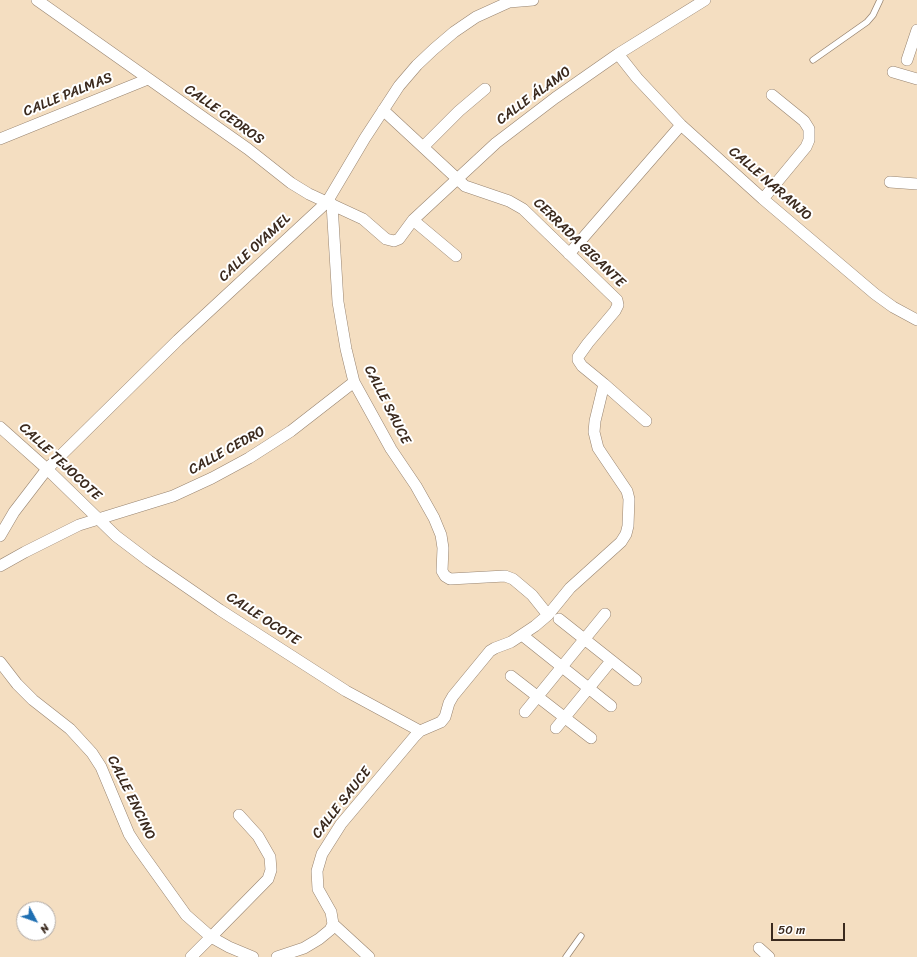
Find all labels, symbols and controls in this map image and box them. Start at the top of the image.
street label: CALLE ÁLAMO [493,63,575,129]
street label: CALLE PALMAS [21,70,115,120]
street label: CALLE CEDROS [181,81,267,149]
street label: CALLE NARANJO [725,143,815,225]
street label: CERRADA GIGANTE [530,195,628,291]
street label: CALLE OYAMEL [216,210,294,286]
street label: CALLE SAUCE [360,363,414,447]
street label: CALLE TEJOCOTE [15,420,105,504]
street label: CALLE CEDRO [186,423,268,479]
street label: CALLE OCOTE [223,589,303,649]
street label: CALLE ENCINO [103,753,159,843]
street label: CALLE SAUCE [309,764,375,842]
north arrow [16,901,56,941]
scale bar [773,915,847,941]
text: N [35,919,54,938]
text: 50 m [778,919,805,941]

